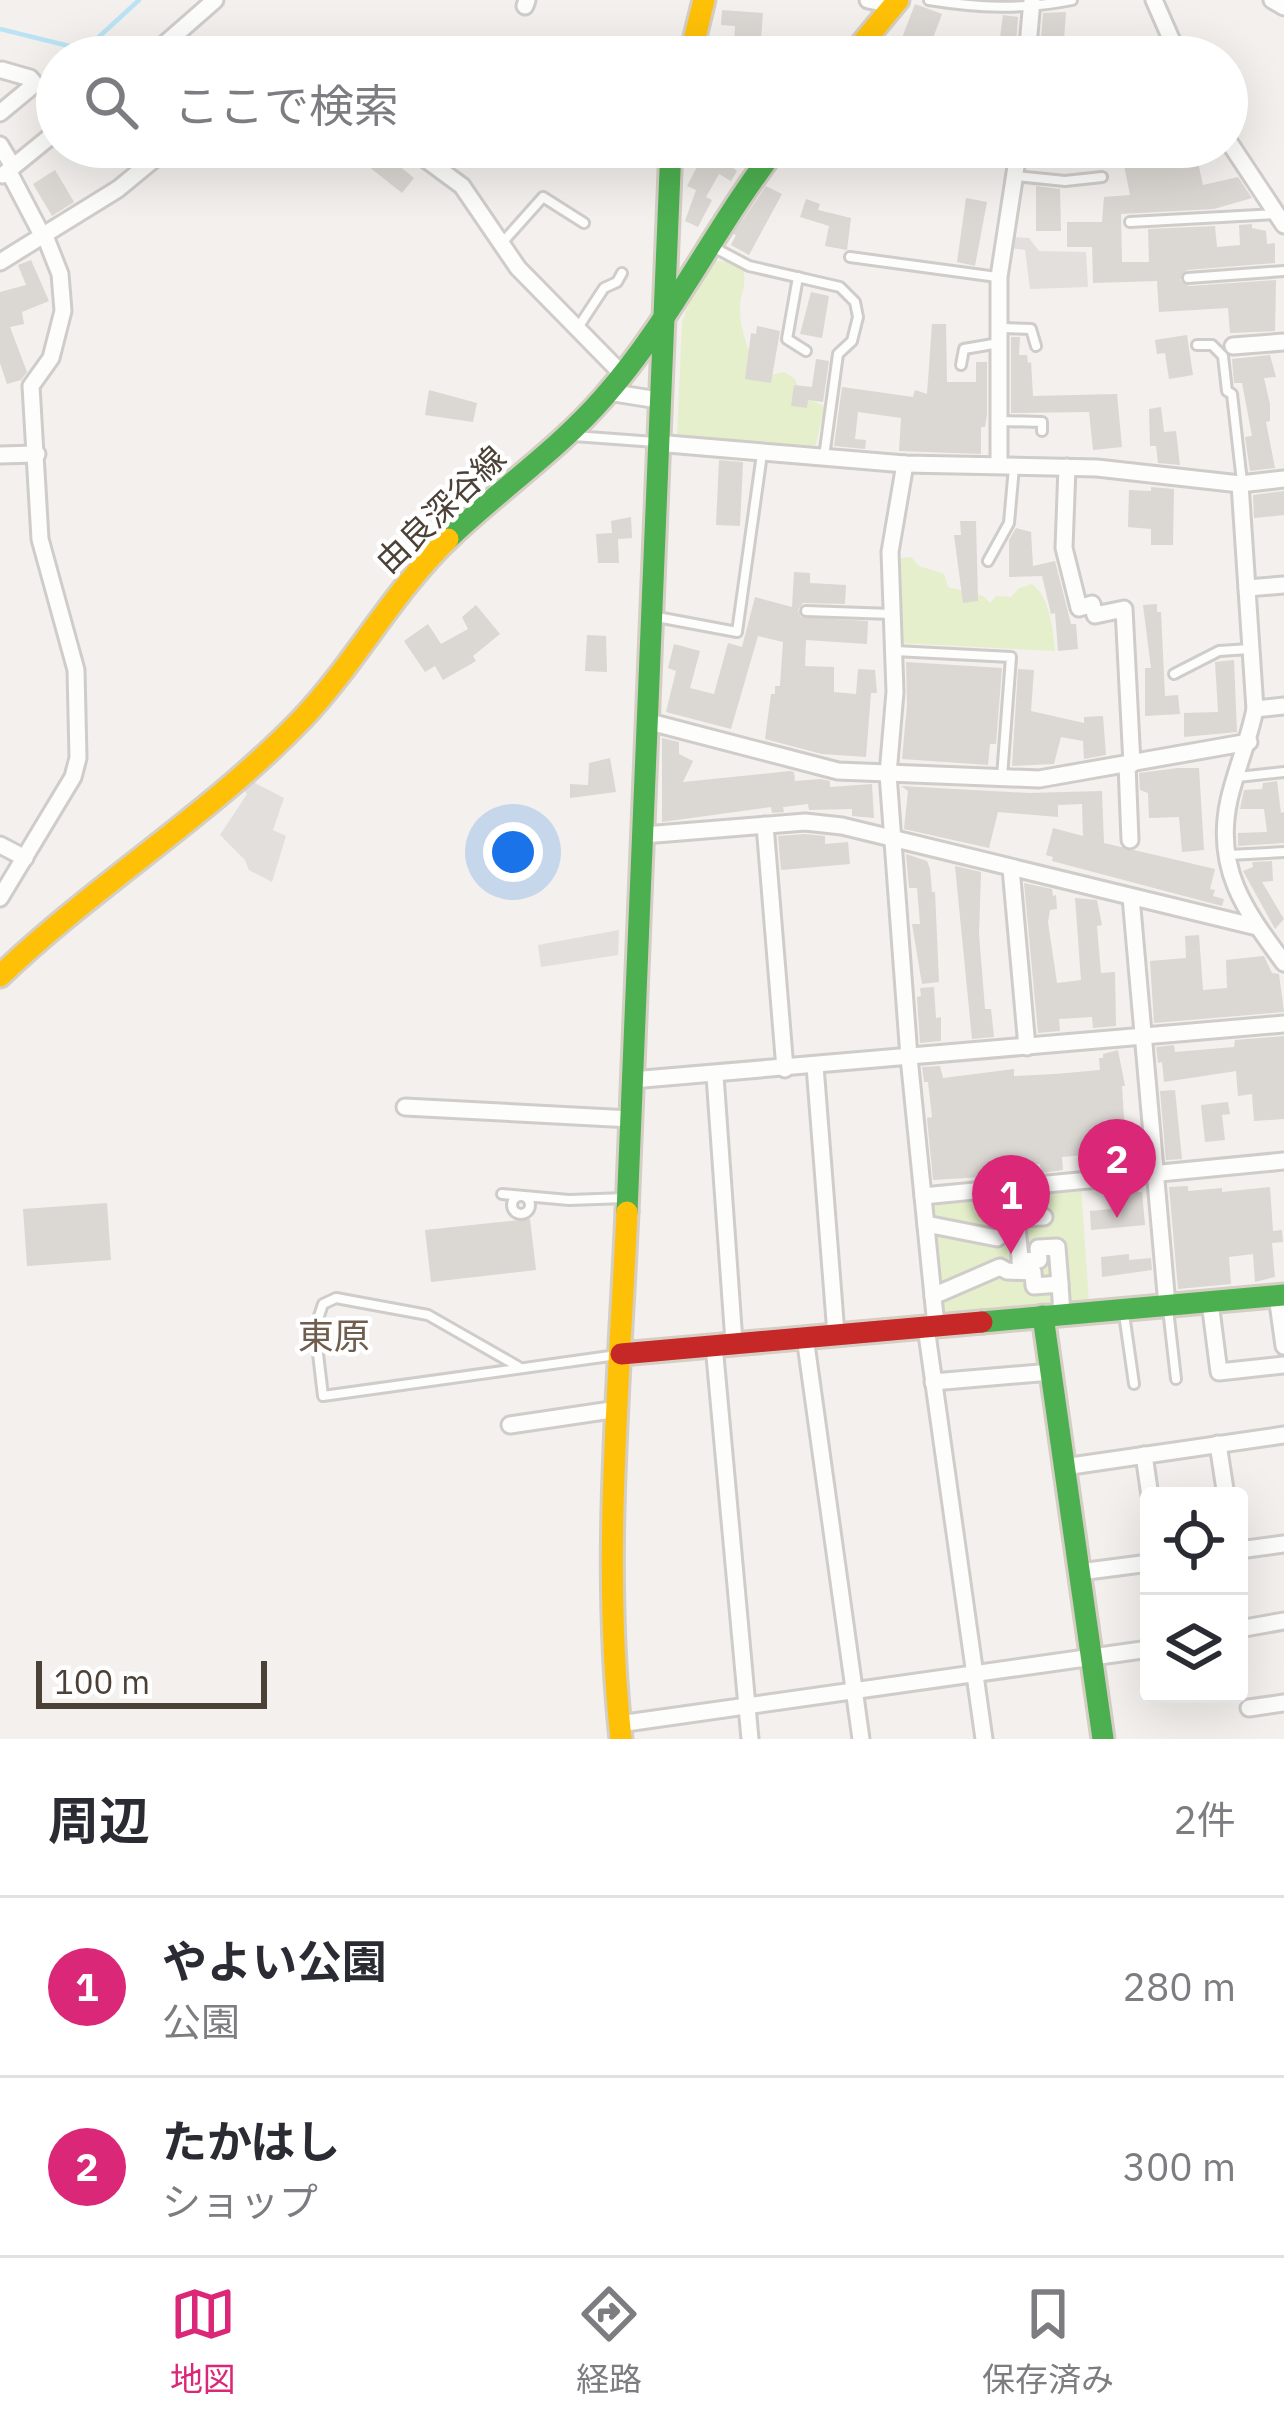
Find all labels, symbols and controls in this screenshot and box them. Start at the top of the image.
search box [36,36,1248,168]
icon: search [78,69,144,135]
text: ここで検索 [174,76,399,134]
street label: 由良深谷線 [366,436,514,582]
your location [483,822,543,882]
pin: 2 [1078,1119,1156,1218]
pin: 1 [972,1155,1050,1254]
district label: 東原 [298,1312,370,1359]
map controls [1140,1487,1248,1703]
button: locate [1140,1487,1248,1595]
button: layers [1140,1595,1248,1703]
scale bar [36,1655,267,1708]
text: 100 m [54,1660,150,1703]
text: 周辺 [48,1787,150,1853]
text: 2件 [1174,1794,1236,1845]
text: やよい公園 [162,1932,387,1990]
text: 1 [75,1961,99,2012]
text: 280 m [1123,1961,1236,2012]
text: 公園 [162,1996,240,2047]
text: たかはし [162,2112,340,2170]
text: 2 [75,2141,99,2192]
text: 300 m [1123,2141,1236,2192]
text: ショップ [162,2176,318,2227]
tab: 地図 [170,2281,236,2401]
tab: 経路 [576,2281,642,2401]
tab: 保存済み [982,2281,1114,2401]

